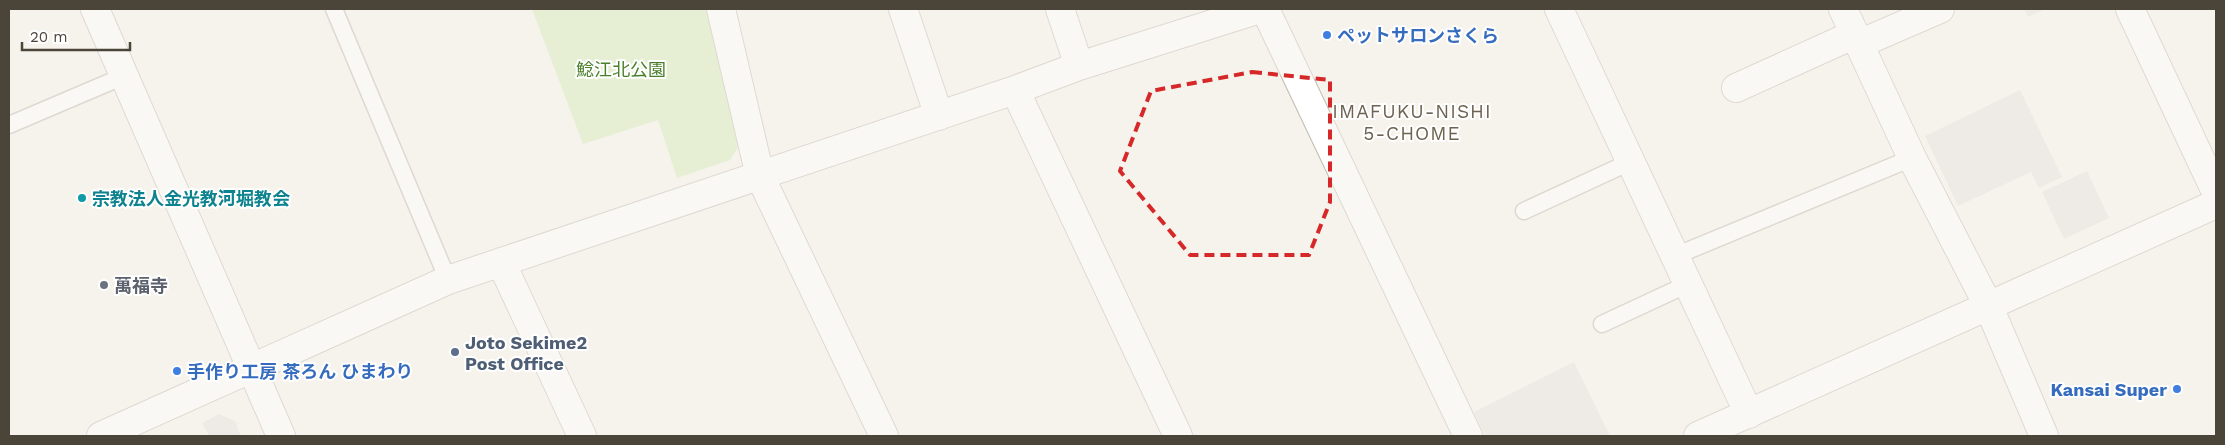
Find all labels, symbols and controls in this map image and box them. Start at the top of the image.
scale bar [22,20,130,52]
place label: ペットサロンさくら [1337,25,1499,46]
text: 20 m [30,28,68,46]
marker: ペットサロンさくら [1321,29,1333,41]
park label: 鯰江北公園 [576,59,666,80]
district label: IMAFUKU-NISHI 5-CHOME [1332,100,1492,145]
place label: 宗教法人金光教河堀教会 [92,188,290,209]
marker: 宗教法人金光教河堀教会 [76,192,88,204]
place label: 萬福寺 [114,275,168,296]
marker: 萬福寺 [98,279,110,291]
place label: Joto Sekime2 Post Office [465,332,587,374]
marker: Joto Sekime2 Post Office [449,346,461,358]
place label: 手作り工房 茶ろん ひまわり [187,361,413,382]
marker: 手作り工房 茶ろん ひまわり [171,365,183,377]
place label: Kansai Super [2050,379,2167,400]
marker: Kansai Super [2171,383,2183,395]

